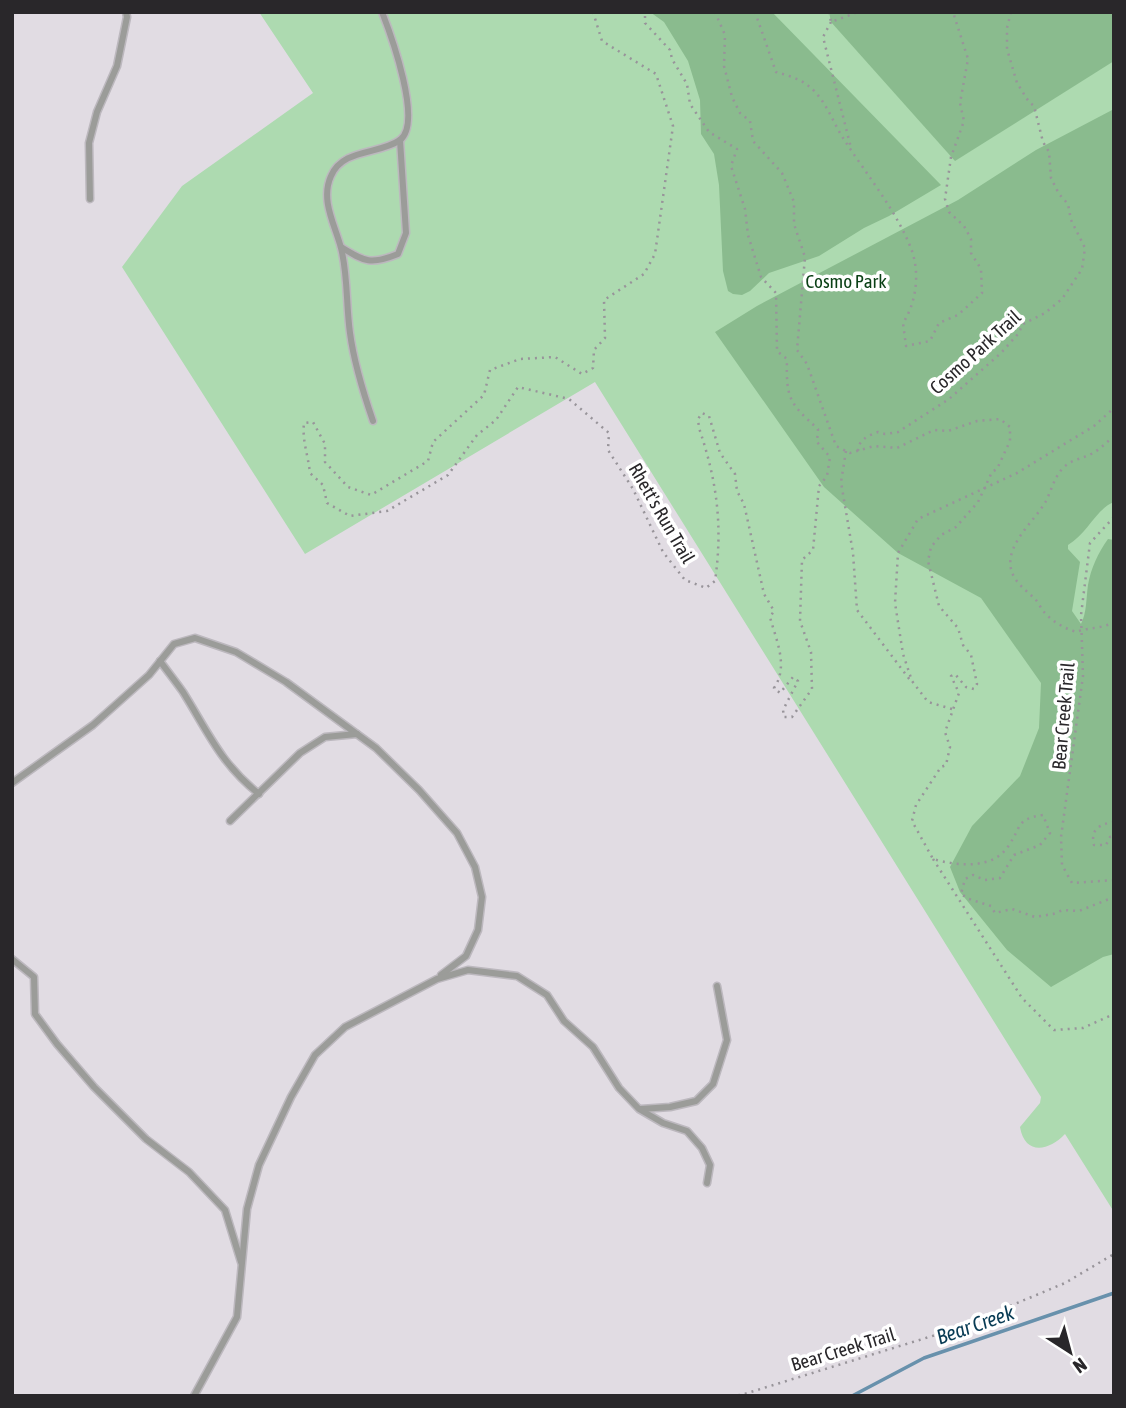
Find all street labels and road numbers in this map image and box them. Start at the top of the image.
street label: Cosmo Park Trail [925,306,1025,398]
street label: Rhett's Run Trail [625,459,699,567]
street label: Bear Creek Trail [1047,661,1079,771]
street label: Bear Creek Trail [788,1323,898,1375]

